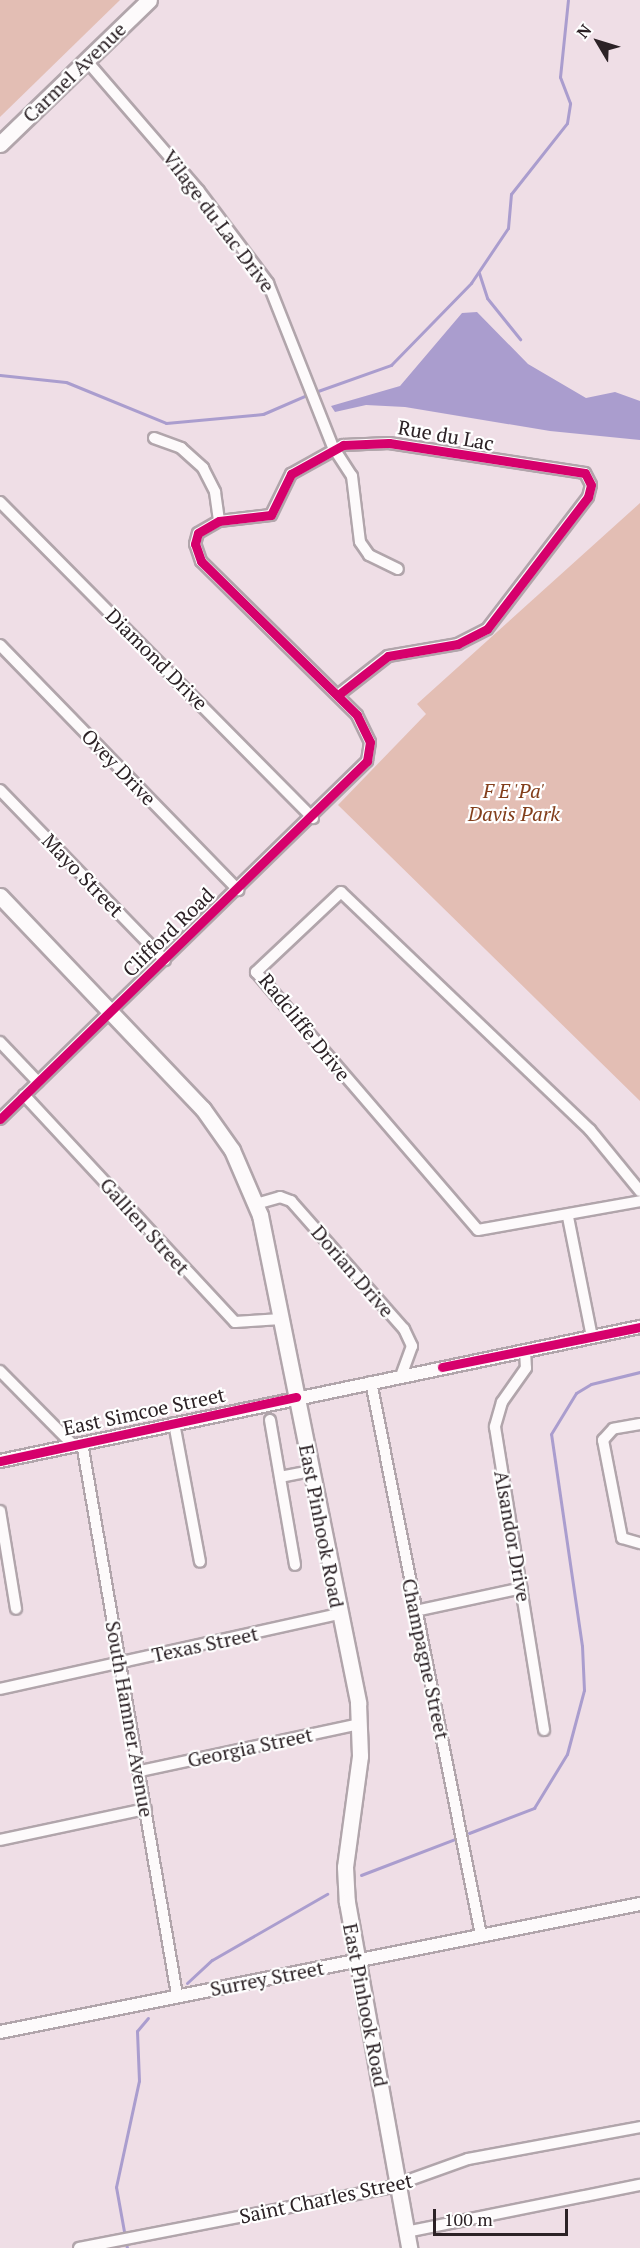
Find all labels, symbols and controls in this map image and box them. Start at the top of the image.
north arrow [568,12,628,72]
street label: Carmel Avenue [17,17,131,127]
text: N [571,19,596,42]
street label: Vilage du Lac Drive [158,145,280,297]
street label: Rue du Lac [396,415,496,455]
street label: Diamond Drive [101,603,213,715]
street label: Ovey Drive [77,724,161,810]
park label: F E 'Pa' Davis Park [468,779,560,826]
street label: Mayo Street [37,828,129,922]
street label: Clifford Road [117,883,219,981]
street label: Radcliffe Drive [254,968,356,1086]
street label: Gallien Street [95,1173,195,1279]
street label: Dorian Drive [307,1220,399,1322]
street label: East Simcoe Street [61,1382,227,1440]
street label: East Pinhook Road [294,1442,350,1610]
street label: Alsandor Drive [490,1469,536,1603]
street label: Champagne Street [397,1576,455,1742]
street label: South Hamner Avenue [101,1619,159,1819]
street label: Texas Street [150,1621,260,1667]
street label: Georgia Street [185,1722,315,1772]
street label: East Pinhook Road [338,1921,394,2089]
street label: Surrey Street [208,1955,326,2001]
street label: Saint Charles Street [237,2168,415,2228]
scale bar [436,2197,571,2235]
text: 100 m [444,2207,493,2231]

